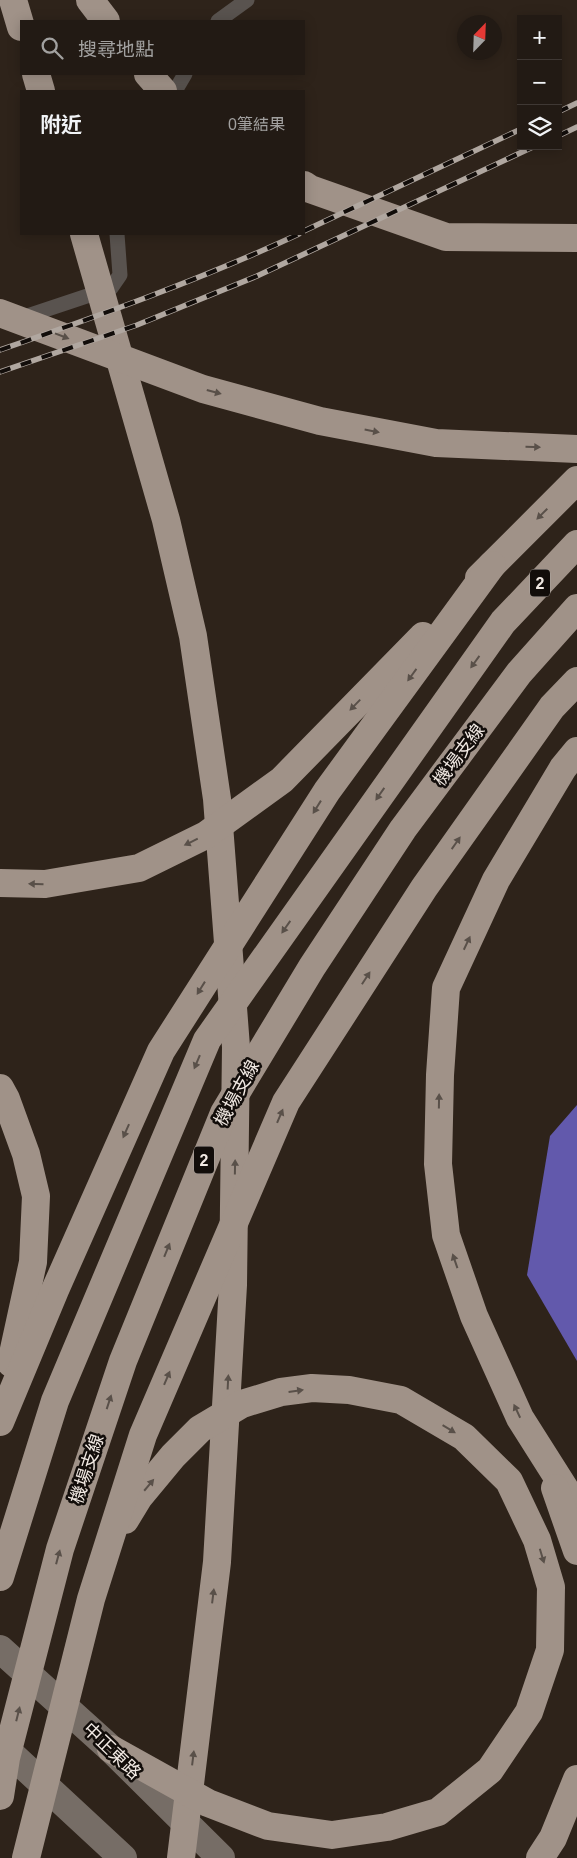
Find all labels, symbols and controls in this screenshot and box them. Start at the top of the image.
north arrow [457,15,502,60]
map controls [517,15,562,150]
button: + [517,15,562,60]
search box [20,20,305,75]
icon: search [38,34,66,62]
text: 搜尋地點 [78,39,154,60]
button: − [517,60,562,105]
button: layers [517,105,562,150]
text: 附近 [40,113,82,136]
text: 0筆結果 [228,116,285,133]
one-way arrow [55,332,70,340]
one-way arrow [207,389,222,397]
one-way arrow [365,427,380,435]
one-way arrow [526,444,542,452]
one-way arrow [537,508,549,520]
road number: 2 [530,570,550,596]
one-way arrow [469,655,480,668]
one-way arrow [406,668,417,681]
one-way arrow [349,699,361,711]
street label: 機場支線 [429,720,489,790]
one-way arrow [375,787,385,801]
one-way arrow [312,800,321,813]
one-way arrow [451,836,461,850]
one-way arrow [184,838,198,846]
one-way arrow [28,879,44,887]
one-way arrow [281,920,291,934]
one-way arrow [464,936,472,950]
one-way arrow [361,972,370,985]
one-way arrow [197,981,206,995]
one-way arrow [193,1055,201,1070]
street label: 機場支線 [211,1057,263,1129]
one-way arrow [436,1092,444,1108]
one-way arrow [276,1109,284,1123]
one-way arrow [121,1124,129,1138]
road number: 2 [194,1146,214,1174]
one-way arrow [231,1159,239,1175]
one-way arrow [163,1243,171,1258]
one-way arrow [451,1253,459,1268]
one-way arrow [164,1371,172,1385]
one-way arrow [224,1374,232,1390]
one-way arrow [288,1386,304,1394]
one-way arrow [106,1395,113,1410]
one-way arrow [513,1404,521,1418]
one-way arrow [442,1424,456,1433]
street label: 機場支線 [66,1432,108,1506]
one-way arrow [143,1479,154,1491]
one-way arrow [54,1549,62,1564]
one-way arrow [538,1549,546,1564]
one-way arrow [209,1588,217,1604]
one-way arrow [14,1706,22,1721]
street label: 中正東路 [79,1719,145,1783]
one-way arrow [189,1749,197,1765]

